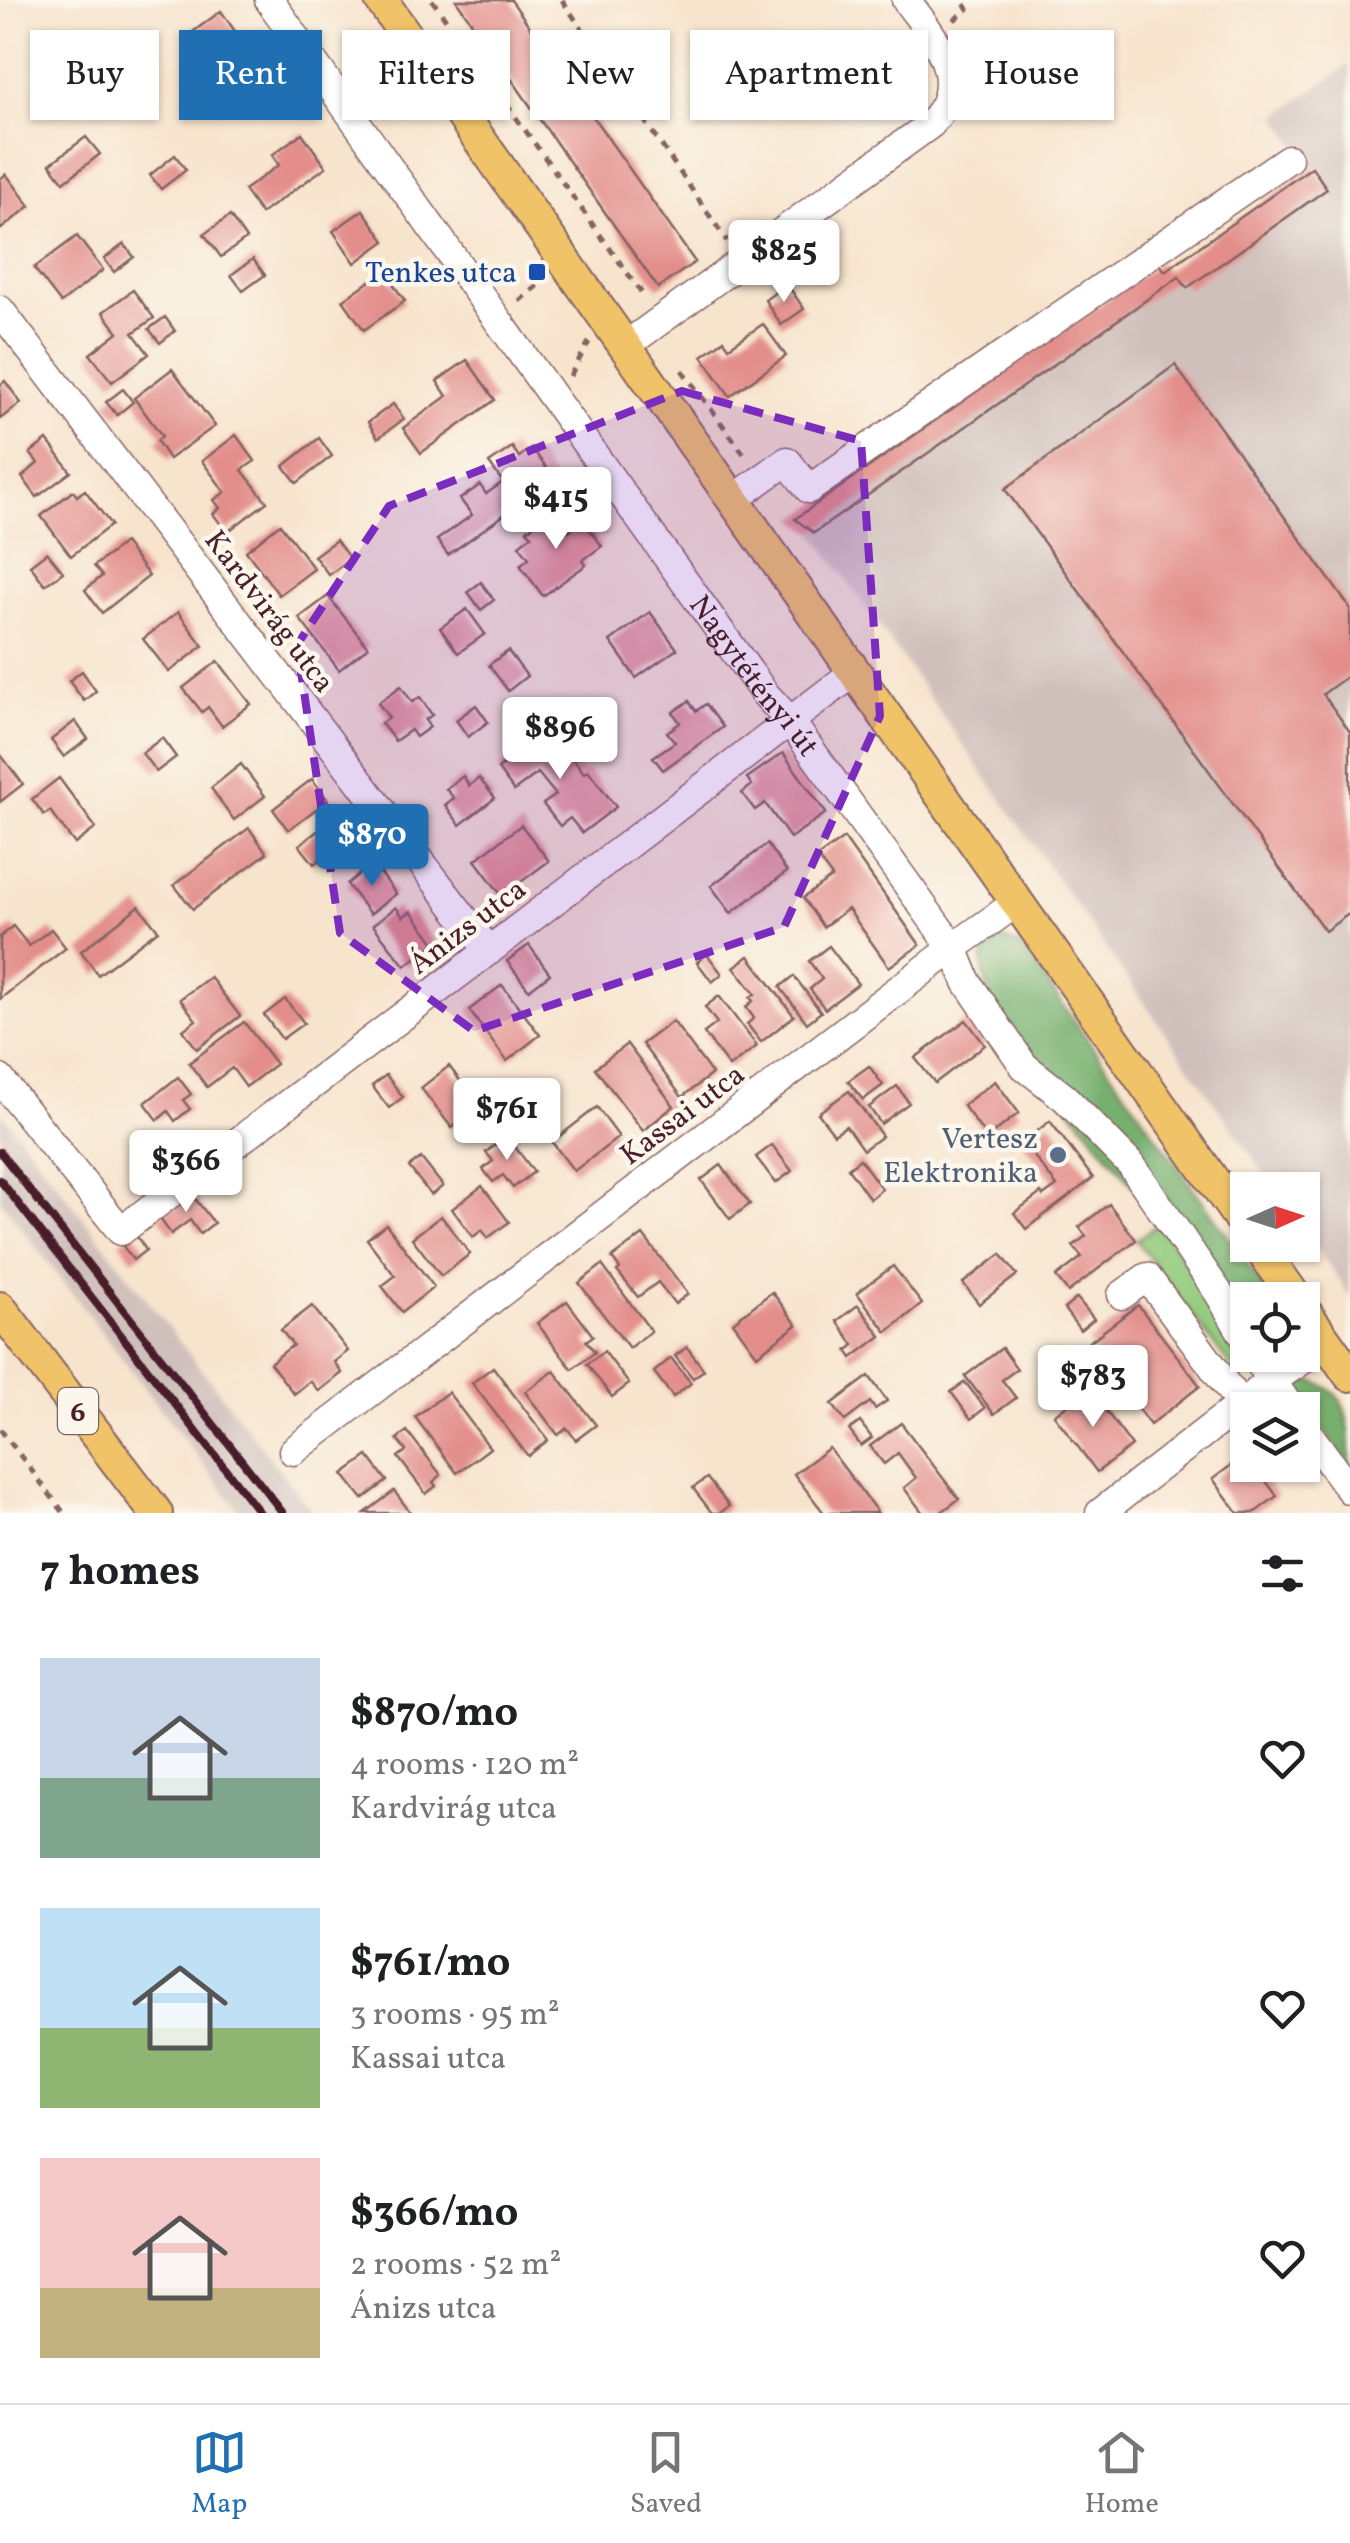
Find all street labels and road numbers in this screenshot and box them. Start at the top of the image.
street label: Kardvirág utca [193,522,344,702]
street label: Nagytétényi út [678,587,828,766]
street label: Ánizs utca [401,869,536,986]
street label: Kassai utca [612,1055,754,1176]
road number: 6 [58,1388,98,1434]

